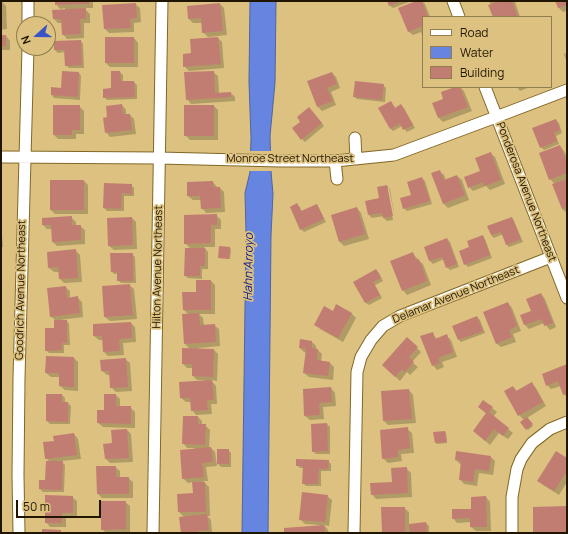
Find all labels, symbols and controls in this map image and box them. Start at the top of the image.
north arrow [16,16,56,56]
legend [422,16,552,88]
text: Road [460,24,488,41]
text: N [17,34,34,46]
text: Water [460,44,493,61]
text: Building [460,64,504,81]
street label: Ponderosa Avenue Northeast [493,120,559,264]
street label: Monroe Street Northeast [226,152,354,166]
street label: Hilton Avenue Northeast [150,205,166,329]
street label: Goodrich Avenue Northeast [13,220,29,360]
water label: Hahn Arroyo [241,233,257,301]
street label: Delamar Avenue Northeast [391,263,521,327]
scale bar [18,492,103,518]
text: 50 m [23,498,50,515]

